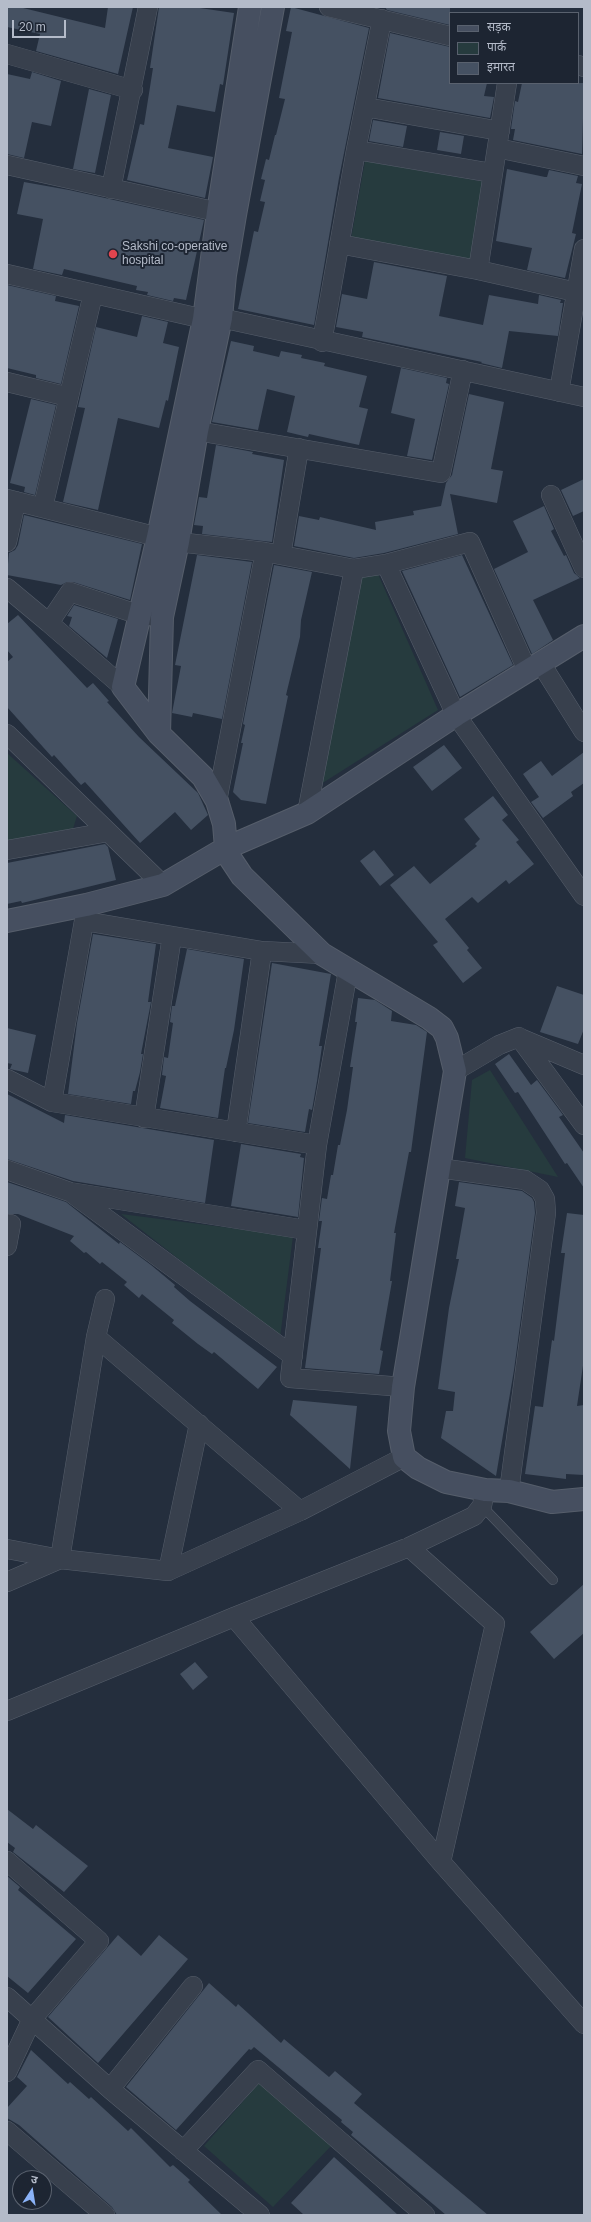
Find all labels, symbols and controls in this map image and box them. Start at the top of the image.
scale bar [14,12,68,38]
legend [449,12,579,84]
text: 20 m [19,20,46,34]
text: सड़क [487,20,511,34]
text: पार्क [487,40,506,54]
text: इमारत [487,60,515,74]
place label: Sakshi co-operative hospital [122,240,227,268]
marker: Sakshi co-operative hospital [107,248,119,260]
north arrow [12,2170,52,2210]
text: उ [30,2173,39,2186]

